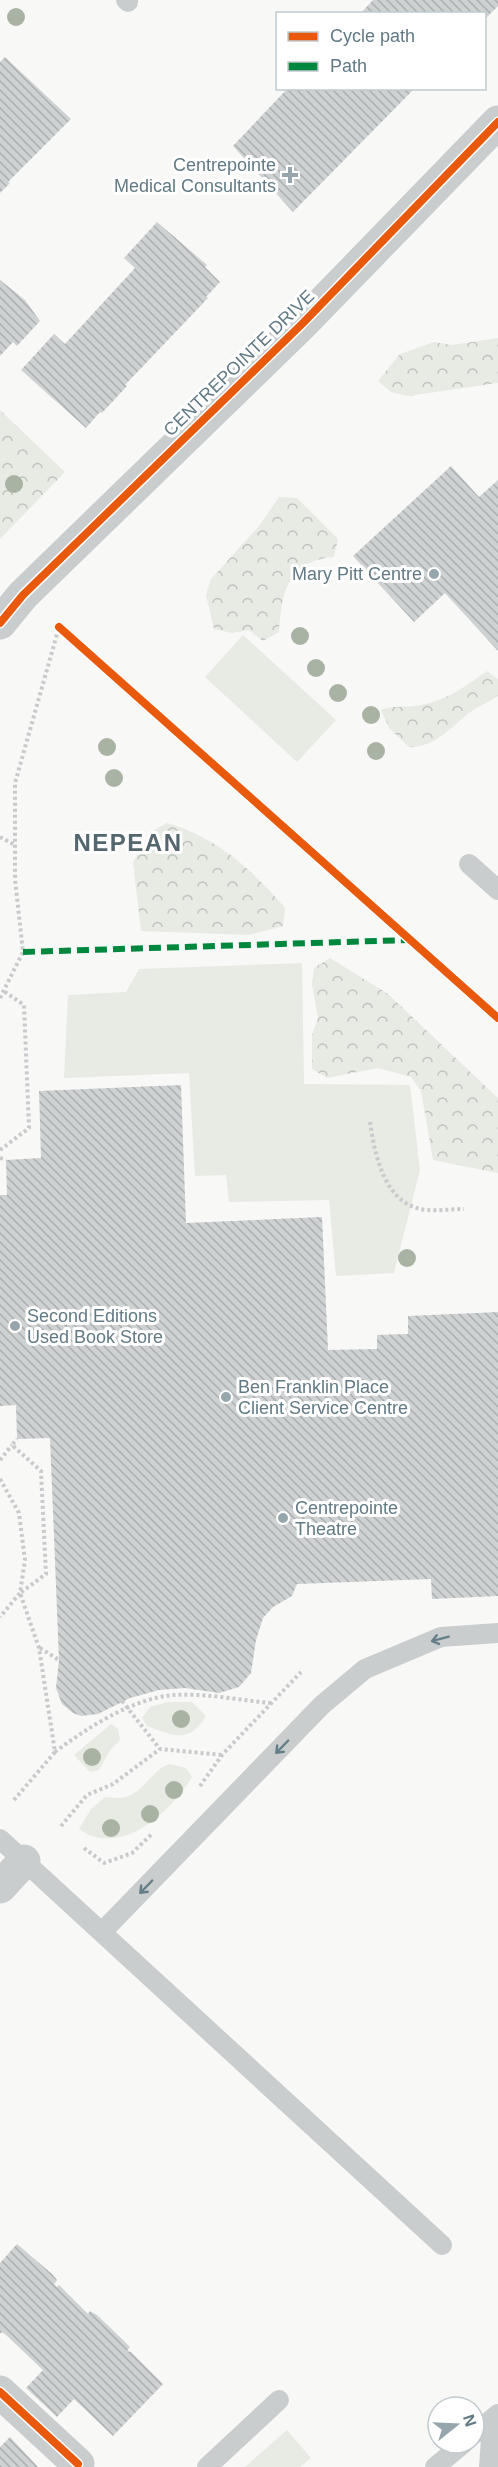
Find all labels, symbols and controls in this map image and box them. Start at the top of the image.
legend [276,12,486,90]
text: Cycle path [330,26,415,46]
text: Path [330,56,367,76]
place label: Centrepointe Medical Consultants [114,155,276,196]
marker: Centrepointe Medical Consultants [281,166,299,184]
street label: CENTREPOINTE DRIVE [160,286,318,440]
place label: Mary Pitt Centre [292,564,422,584]
marker: Mary Pitt Centre [427,567,441,581]
district label: NEPEAN [73,829,183,856]
place label: Second Editions Used Book Store [27,1306,163,1347]
marker: Second Editions Used Book Store [8,1319,22,1333]
place label: Ben Franklin Place Client Service Centre [238,1377,408,1418]
marker: Ben Franklin Place Client Service Centre [219,1390,233,1404]
place label: Centrepointe Theatre [295,1498,398,1539]
marker: Centrepointe Theatre [276,1511,290,1525]
one-way arrow [431,1634,450,1646]
one-way arrow [275,1739,289,1754]
one-way arrow [140,1879,154,1894]
north arrow [426,2395,486,2455]
text: N [460,2412,480,2429]

